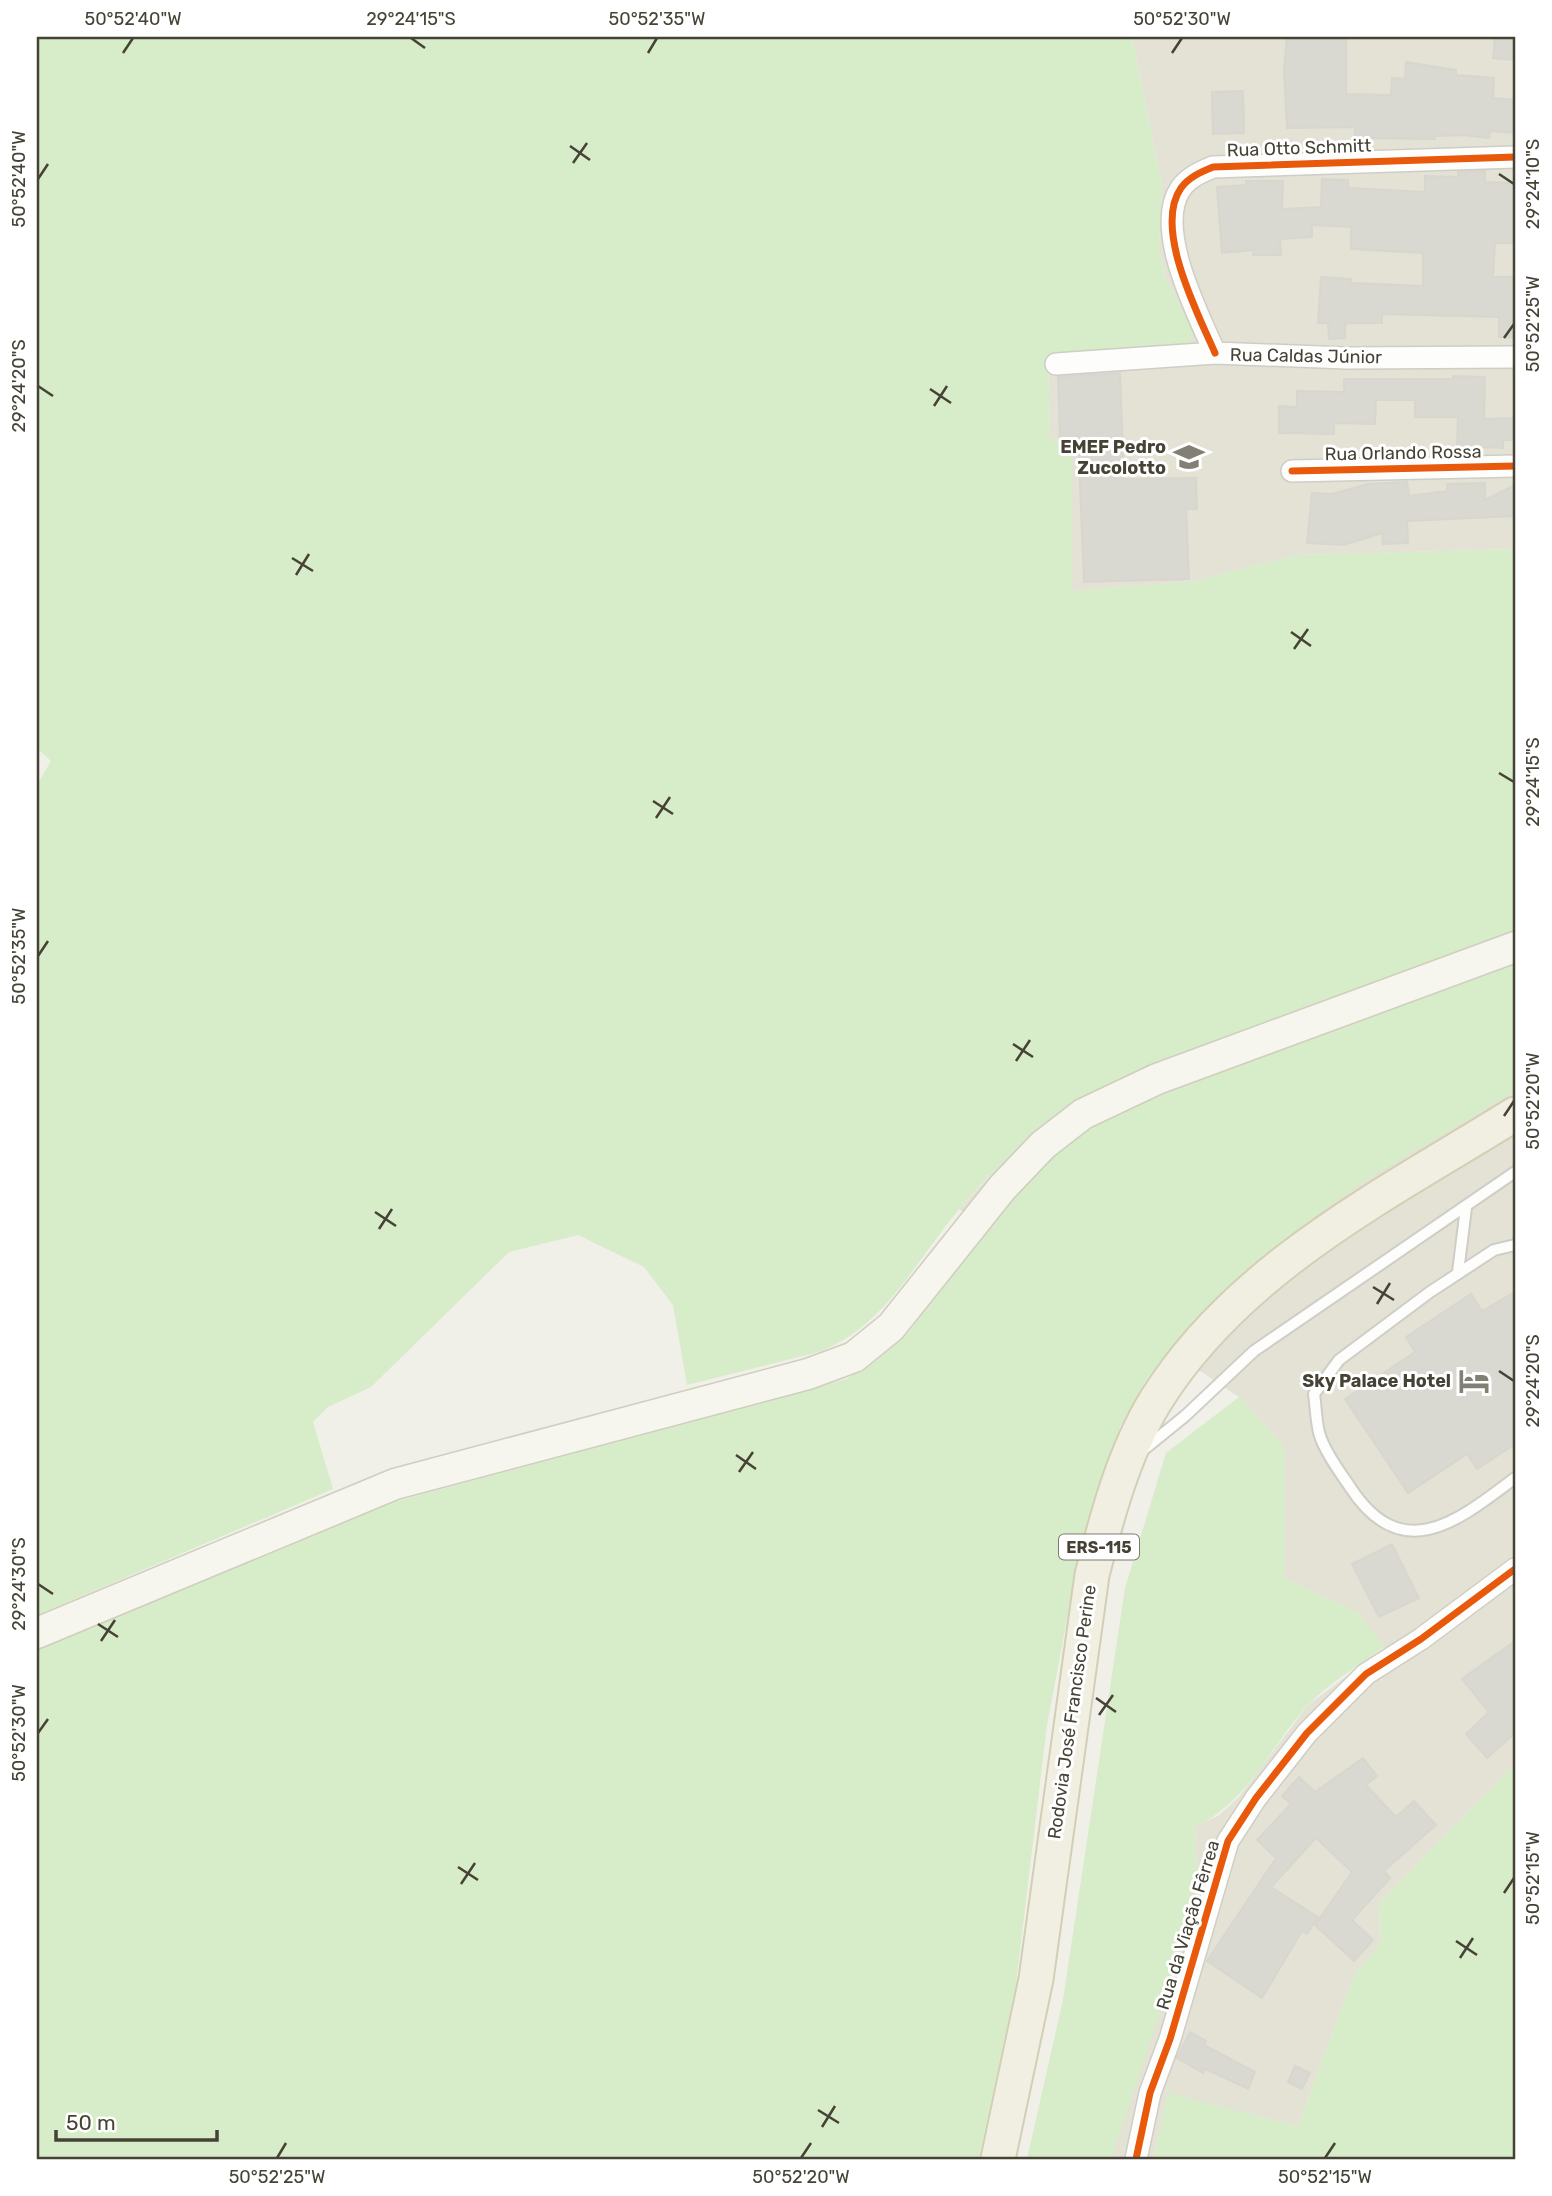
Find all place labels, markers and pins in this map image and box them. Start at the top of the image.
place label: EMEF Pedro Zucolotto [1060,436,1166,479]
school or university icon: EMEF Pedro Zucolotto [1172,440,1206,474]
hotel icon: Sky Palace Hotel [1457,1364,1491,1398]
place label: Sky Palace Hotel [1302,1370,1451,1392]

